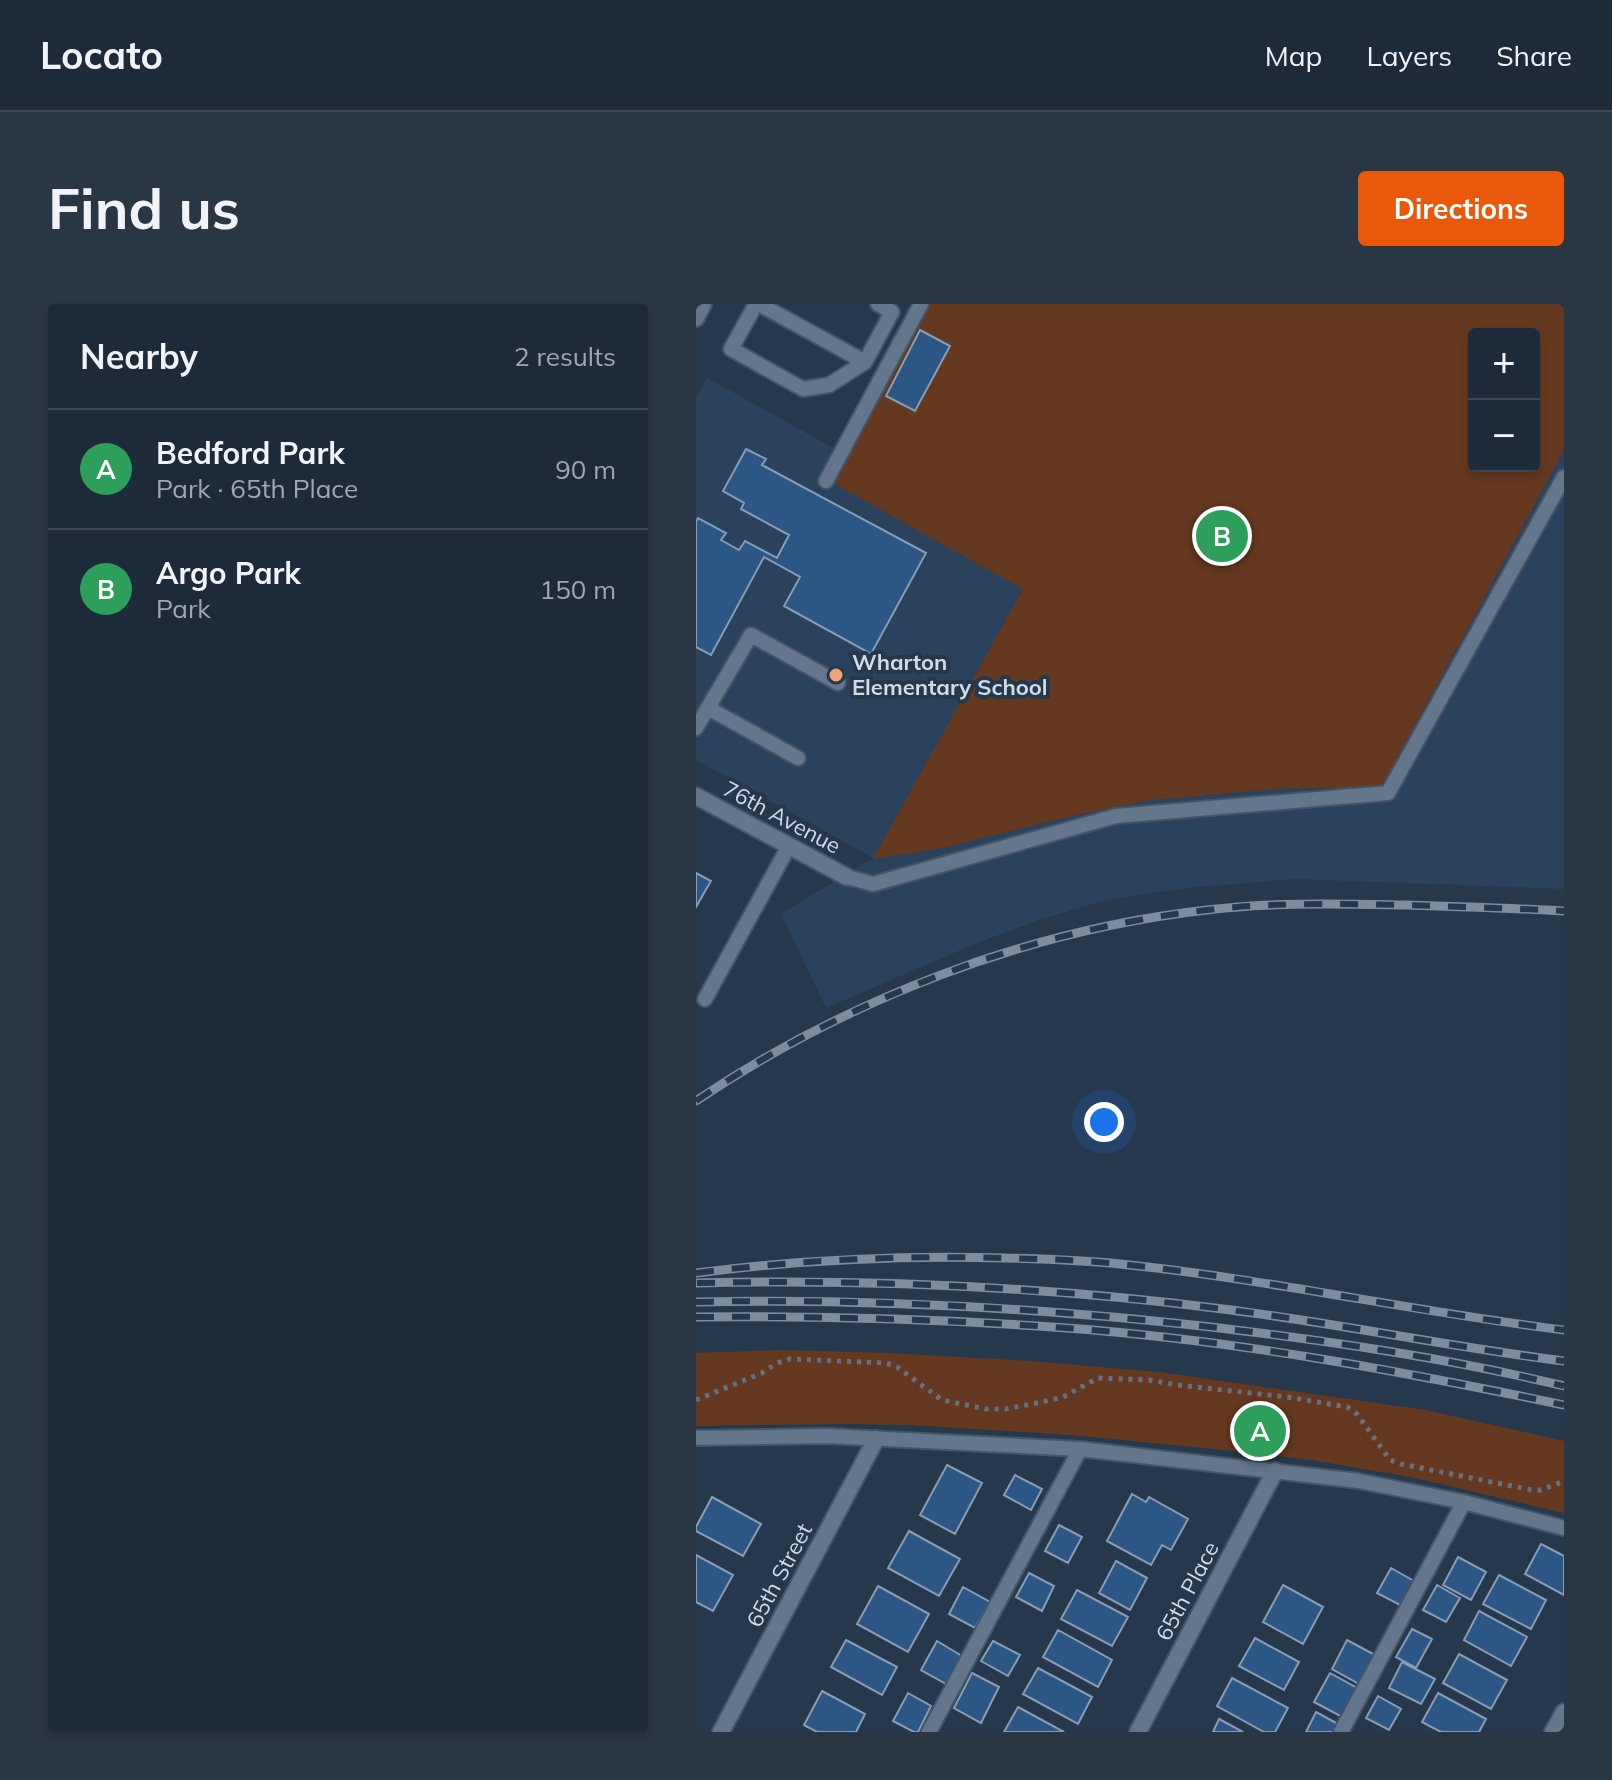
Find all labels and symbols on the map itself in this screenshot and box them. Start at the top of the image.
pin: B [1196,506,1248,566]
place label: Wharton Elementary School [852,648,1048,701]
marker: Wharton Elementary School [827,666,845,684]
street label: 76th Avenue [718,774,846,860]
your location [1084,1102,1124,1142]
pin: A [1234,1401,1286,1461]
street label: 65th Street [740,1518,818,1632]
street label: 65th Place [1149,1537,1225,1645]

